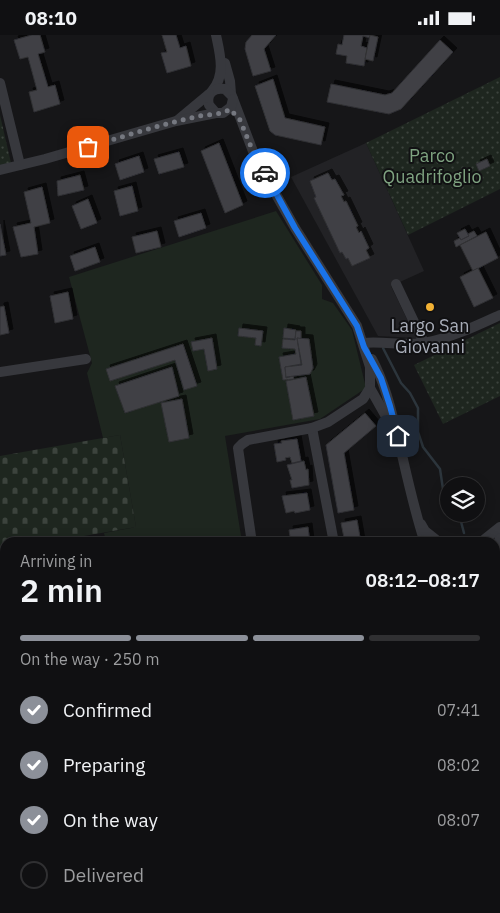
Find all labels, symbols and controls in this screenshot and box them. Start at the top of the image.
text: 08:10 [25,6,77,30]
pin [67,126,109,168]
icon: bag [74,133,102,161]
park label: Parco Quadrifoglio [383,144,481,188]
courier [240,148,290,198]
icon: car [251,159,279,187]
marker: Largo San Giovanni [424,301,436,313]
place label: Largo San Giovanni [391,314,469,358]
pin [377,415,419,457]
icon: home [384,422,412,450]
map controls [440,477,485,522]
button: layers [440,477,485,522]
text: Arriving in [20,551,92,571]
text: 08:12–08:17 [366,568,480,592]
text: 2 min [20,569,103,611]
text: On the way · 250 m [20,649,159,669]
icon: check [20,696,48,724]
text: Confirmed [63,698,152,722]
text: 07:41 [437,700,480,720]
icon: check [20,751,48,779]
text: Preparing [63,753,145,777]
text: 08:02 [437,755,480,775]
icon: check [20,806,48,834]
text: On the way [63,808,158,832]
text: 08:07 [437,810,480,830]
text: Delivered [63,863,144,887]

